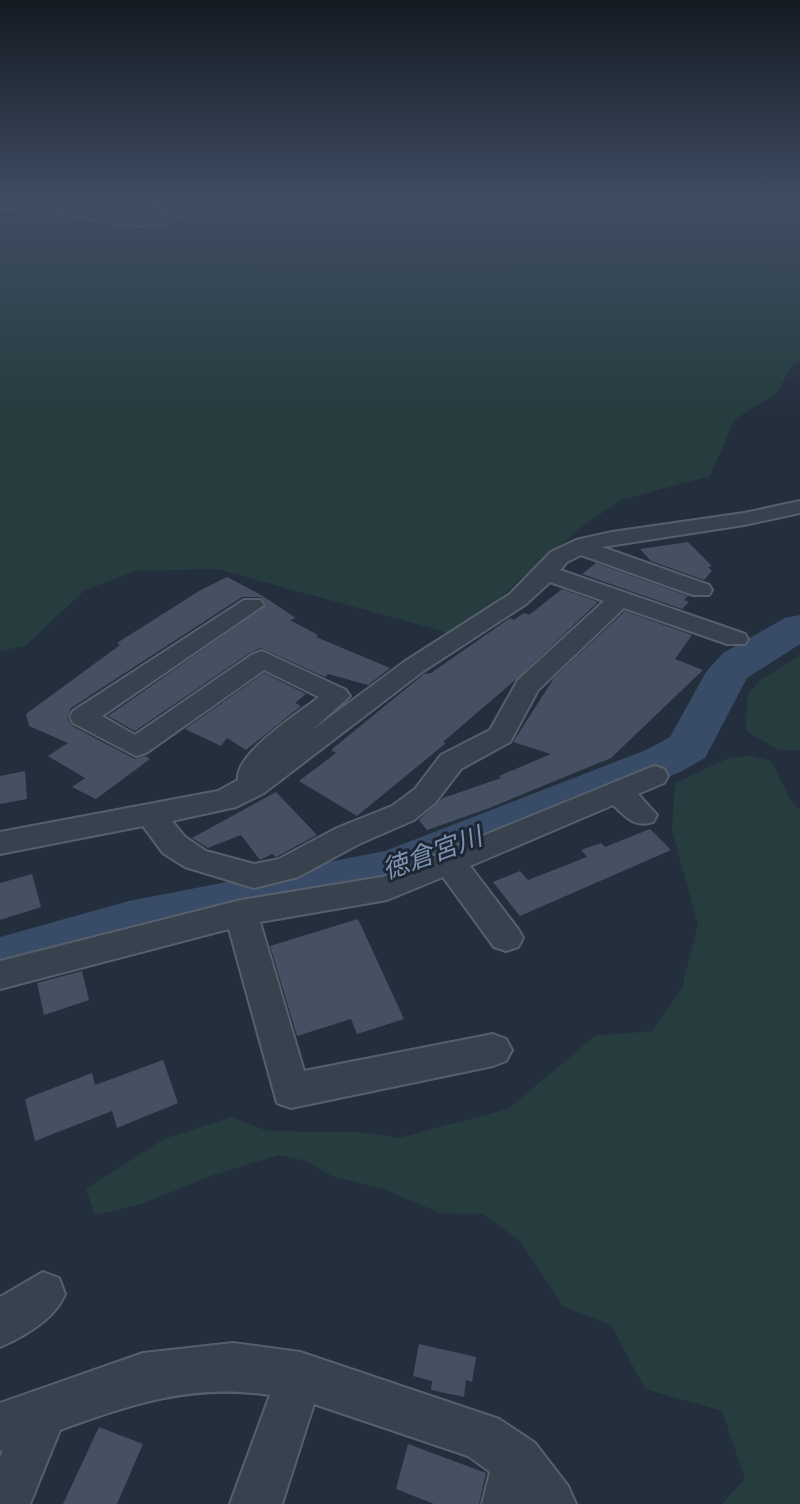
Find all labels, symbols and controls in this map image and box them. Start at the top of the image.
water label: 徳倉宮川 [377,818,488,884]

